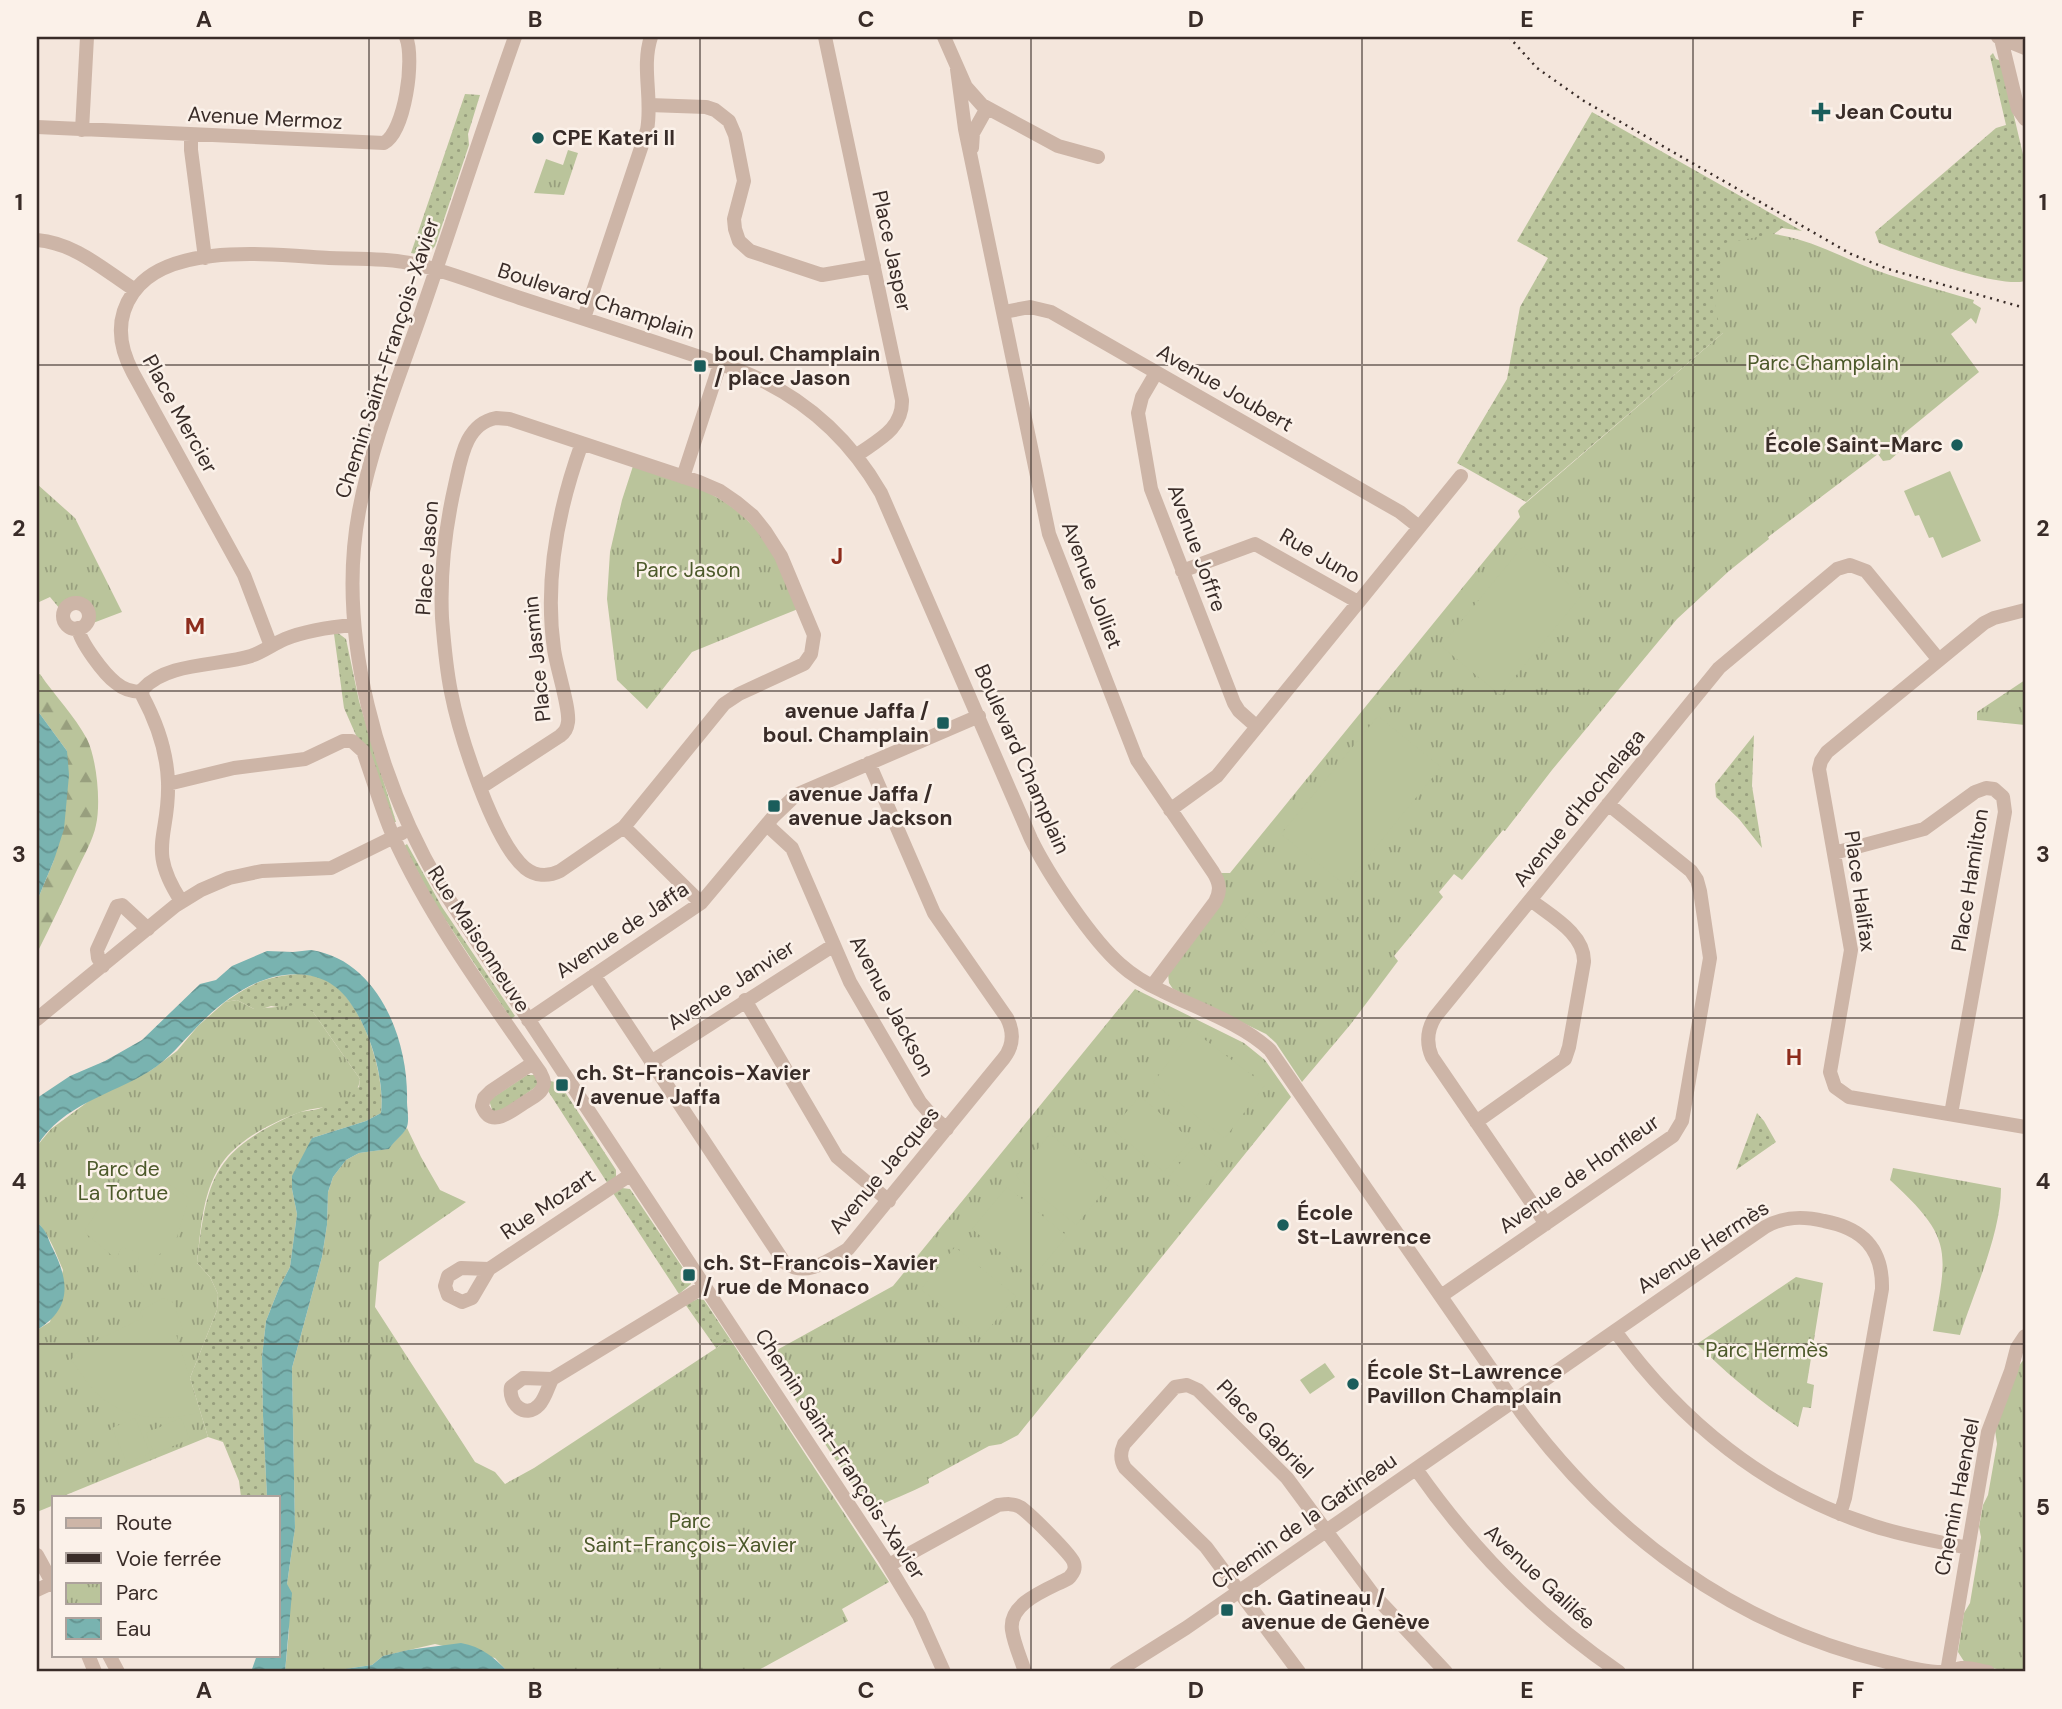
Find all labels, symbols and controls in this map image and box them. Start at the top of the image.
text: A [196,4,212,34]
text: B [528,4,542,34]
text: C [858,4,874,34]
text: D [1188,4,1204,34]
text: E [1520,4,1534,34]
text: F [1852,4,1865,34]
place label: Jean Coutu [1835,98,1952,126]
street label: Avenue Mermoz [187,100,343,136]
marker: Jean Coutu [1813,104,1829,120]
place label: CPE Kateri II [552,124,675,152]
marker: CPE Kateri II [530,130,546,146]
text: 1 [15,187,23,217]
text: 1 [2039,187,2047,217]
street label: Place Jasper [866,188,919,314]
street label: Chemin Saint-François-Xavier [328,214,446,502]
street label: Boulevard Champlain [494,256,698,346]
street label: Avenue Joubert [1152,338,1298,438]
place label: boul. Champlain / place Jason [714,340,880,392]
park label: Parc Champlain [1747,349,1899,377]
street label: Place Mercier [136,350,224,479]
marker: boul. Champlain / place Jason [692,358,708,374]
place label: École Saint-Marc [1765,431,1943,459]
marker: École Saint-Marc [1949,437,1965,453]
street label: Avenue Joffre [1161,480,1233,616]
street label: Place Jason [409,500,445,616]
text: 2 [12,513,26,543]
text: 2 [2036,513,2050,543]
street label: Avenue Jolliet [1055,517,1129,653]
street label: Rue Juno [1274,522,1366,590]
district label: J [831,541,843,571]
park label: Parc Jason [635,556,741,584]
street label: Place Jasmin [516,595,558,723]
district label: M [185,611,205,641]
street label: Boulevard Champlain [968,660,1076,858]
place label: avenue Jaffa / boul. Champlain [763,697,929,749]
marker: avenue Jaffa / boul. Champlain [935,715,951,731]
street label: Avenue d'Hochelaga [1507,723,1651,893]
place label: avenue Jaffa / avenue Jackson [788,780,952,832]
marker: avenue Jaffa / avenue Jackson [766,798,782,814]
street label: Place Hamilton [1945,806,1995,954]
street label: Place Halifax [1838,829,1882,953]
text: 3 [12,839,26,869]
text: 3 [2036,839,2050,869]
street label: Rue Maisonneuve [421,860,537,1018]
street label: Avenue de Jaffa [550,875,694,985]
street label: Avenue Jackson [843,931,941,1081]
street label: Avenue Janvier [662,933,800,1037]
district label: H [1786,1042,1802,1072]
place label: ch. St-Francois-Xavier / avenue Jaffa [576,1059,811,1111]
marker: ch. St-Francois-Xavier / avenue Jaffa [554,1077,570,1093]
street label: Avenue Jacques [822,1100,946,1240]
street label: Avenue de Honfleur [1493,1108,1665,1240]
park label: Parc de La Tortue [78,1155,168,1207]
street label: Rue Mozart [495,1162,601,1246]
text: 4 [12,1166,27,1196]
text: 4 [2036,1166,2051,1196]
street label: Avenue Hermès [1632,1194,1774,1300]
place label: École St-Lawrence [1297,1199,1431,1251]
marker: École St-Lawrence [1275,1217,1291,1233]
place label: ch. St-Francois-Xavier / rue de Monaco [703,1249,938,1301]
marker: ch. St-Francois-Xavier / rue de Monaco [681,1267,697,1283]
street label: Chemin Saint-François-Xavier [748,1323,932,1585]
park label: Parc Hermès [1705,1336,1829,1364]
place label: École St-Lawrence Pavillon Champlain [1367,1358,1562,1410]
street label: Place Gabriel [1211,1373,1319,1485]
marker: École St-Lawrence Pavillon Champlain [1345,1376,1361,1392]
street label: Chemin Haendel [1928,1416,1986,1578]
street label: Chemin de la Gatineau [1206,1446,1402,1596]
text: 5 [12,1492,26,1522]
text: 5 [2036,1492,2050,1522]
legend [52,1496,280,1656]
park label: Parc Saint-François-Xavier [583,1507,797,1559]
text: Route [116,1509,172,1537]
street label: Avenue Galilée [1478,1518,1602,1636]
text: Voie ferrée [116,1545,221,1573]
text: Parc [116,1579,159,1607]
place label: ch. Gatineau / avenue de Genève [1241,1584,1430,1636]
marker: ch. Gatineau / avenue de Genève [1219,1602,1235,1618]
text: Eau [116,1615,151,1643]
text: A [196,1675,212,1705]
text: B [528,1675,542,1705]
text: C [858,1675,874,1705]
text: D [1188,1675,1204,1705]
text: E [1520,1675,1534,1705]
text: F [1852,1675,1865,1705]

